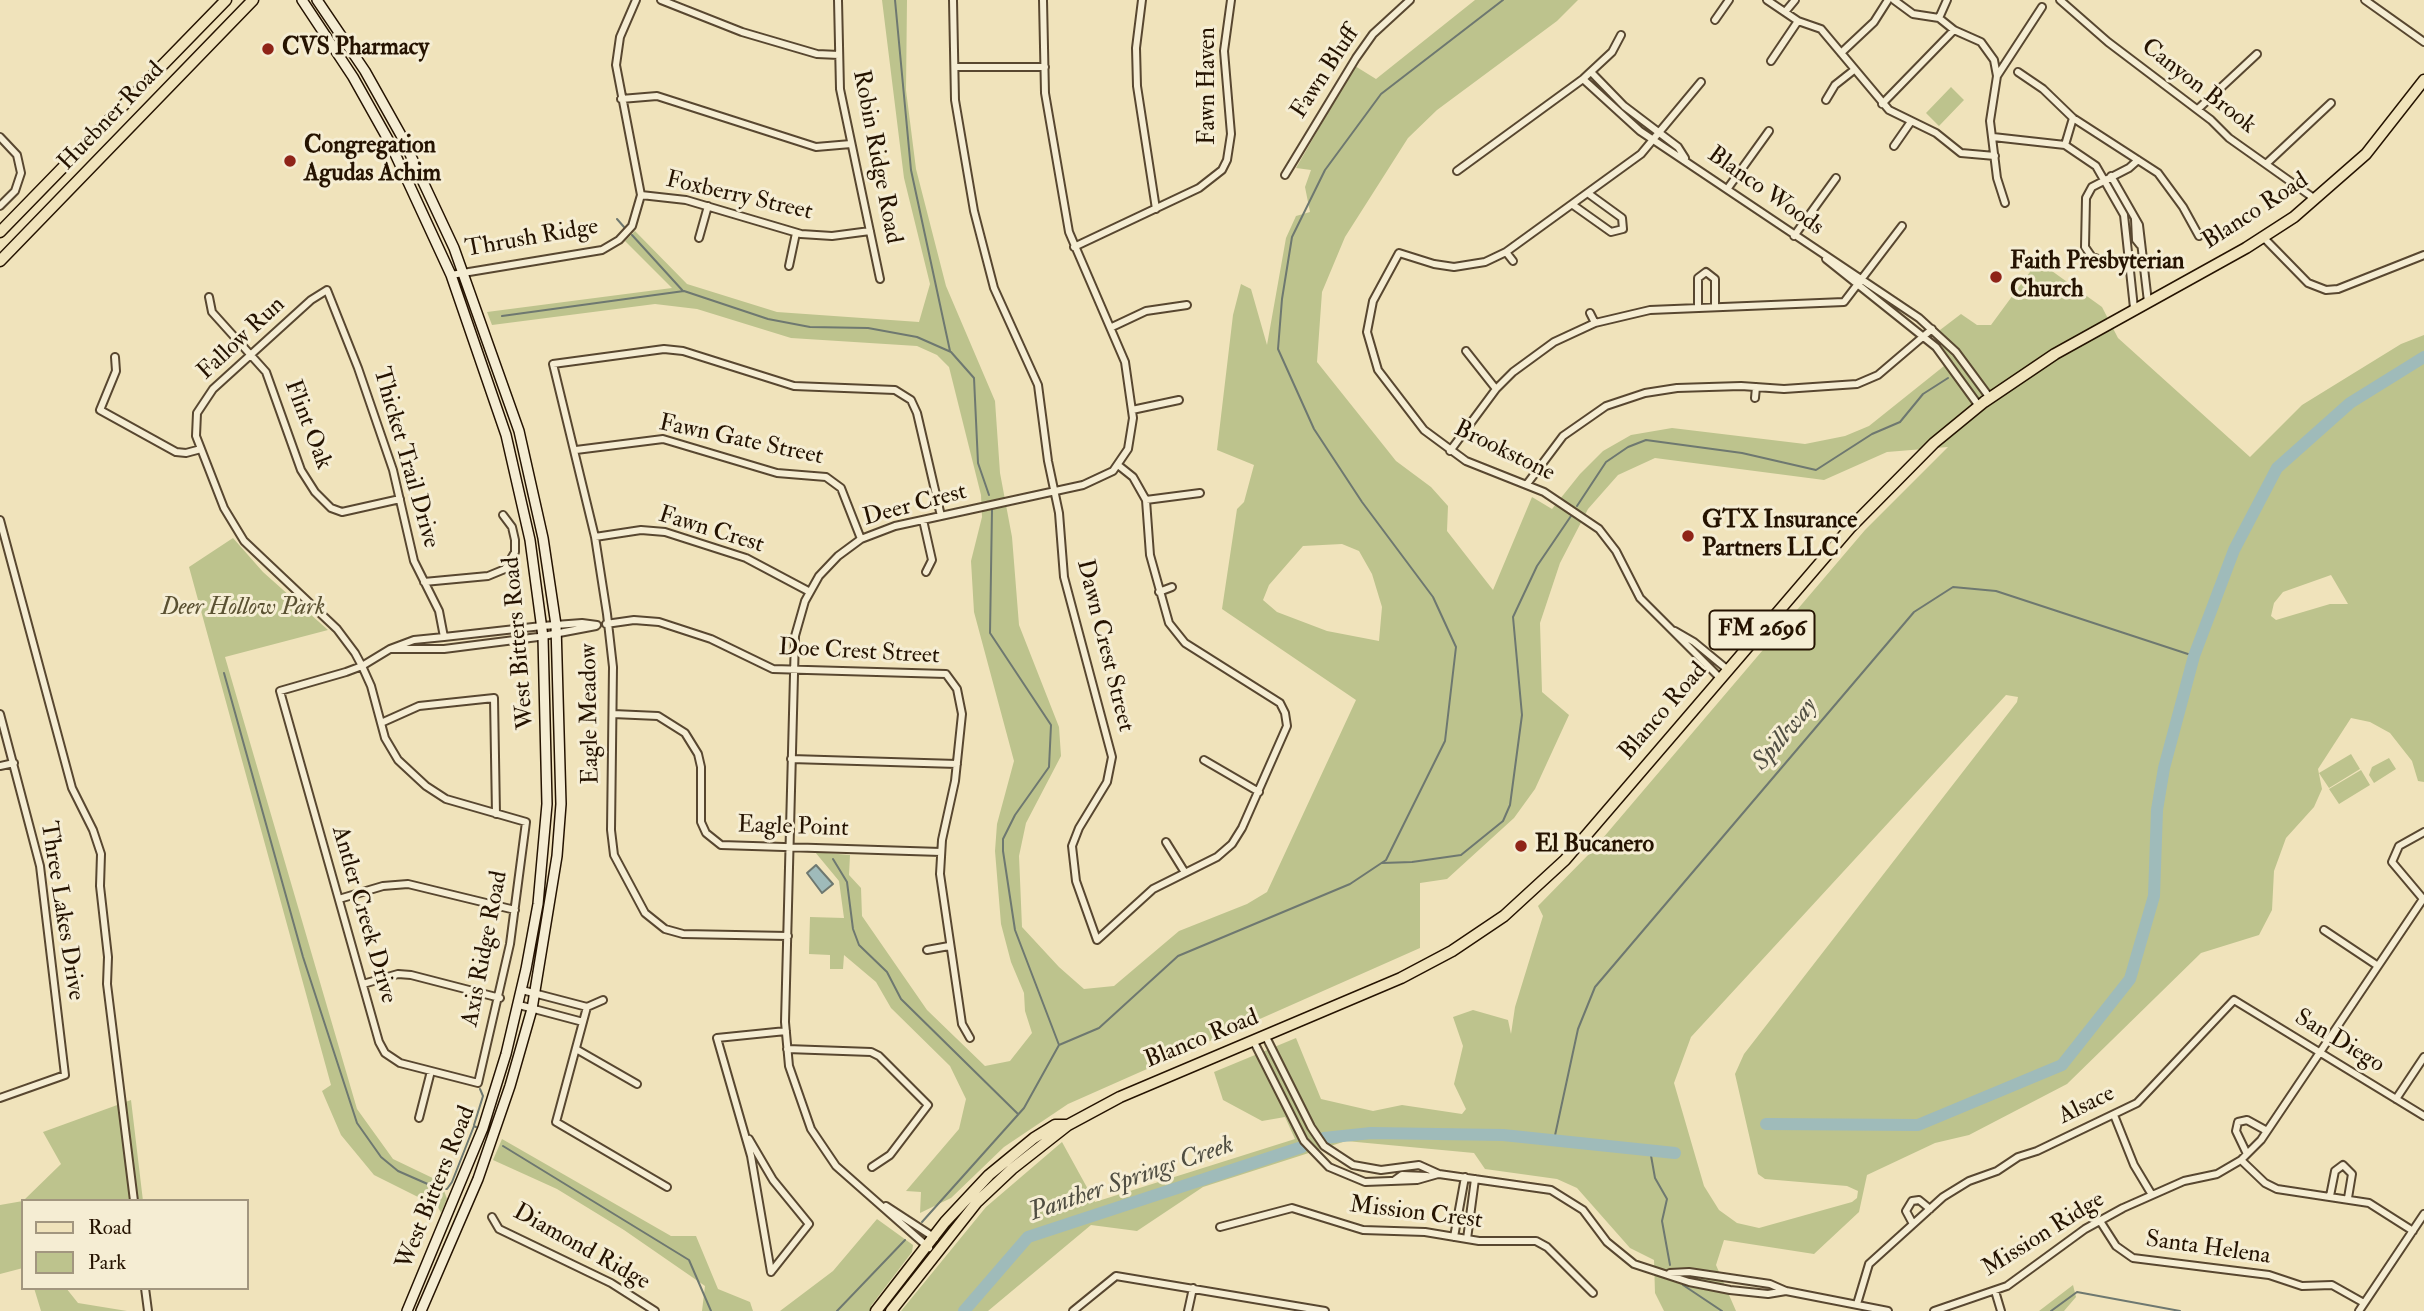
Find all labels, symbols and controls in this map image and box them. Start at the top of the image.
street label: Fawn Bluff [1286,22,1366,124]
street label: Fawn Haven [1195,27,1223,145]
street label: Canyon Brook [2135,33,2261,141]
place label: CVS Pharmacy [282,35,429,63]
marker: CVS Pharmacy [260,41,276,57]
street label: Huebner Road [53,57,171,177]
street label: Robin Ridge Road [845,68,907,246]
place label: Congregation Agudas Achim [304,133,441,189]
street label: Blanco Woods [1701,141,1829,243]
marker: Congregation Agudas Achim [282,153,298,169]
street label: Foxberry Street [663,166,815,228]
street label: Blanco Road [2198,167,2314,257]
street label: Thrush Ridge [463,213,601,265]
place label: Faith Presbyterian Church [2010,249,2184,305]
marker: Faith Presbyterian Church [1988,269,2004,285]
street label: Fallow Run [192,291,292,387]
street label: Thicket Trail Drive [365,364,445,552]
street label: Flint Oak [277,376,337,474]
street label: Fawn Gate Street [656,410,826,472]
street label: Brookstone [1449,415,1559,489]
street label: Deer Crest [860,478,970,534]
street label: Fawn Crest [655,501,767,561]
place label: GTX Insurance Partners LLC [1702,508,1857,564]
marker: GTX Insurance Partners LLC [1680,528,1696,544]
street label: West Bitters Road [498,555,542,731]
street label: Dawn Crest Street [1069,557,1139,735]
park label: Deer Hollow Park [161,595,325,623]
road number: FM 2696 [1710,610,1814,650]
street label: Doe Crest Street [778,634,940,672]
street label: Eagle Meadow [575,643,607,785]
street label: Blanco Road [1614,657,1714,767]
water label: Spillway [1747,692,1825,778]
street label: Eagle Point [737,812,849,844]
street label: Three Lakes Drive [33,819,89,1003]
street label: Antler Creek Drive [324,823,402,1007]
place label: El Bucanero [1535,832,1654,860]
marker: El Bucanero [1513,838,1529,854]
street label: Axis Ridge Road [457,869,515,1029]
street label: Blanco Road [1141,1004,1263,1076]
street label: San Diego [2289,1004,2389,1080]
street label: Alsace [2054,1080,2120,1132]
street label: West Bitters Road [391,1102,483,1274]
water label: Panther Springs Creek [1026,1130,1238,1230]
street label: Mission Ridge [1978,1186,2110,1284]
street label: Mission Crest [1348,1192,1484,1236]
legend [21,1199,248,1290]
street label: Diamond Ridge [507,1199,655,1297]
text: Road [88,1214,132,1241]
street label: Santa Helena [2144,1226,2272,1272]
text: Park [88,1249,126,1276]

